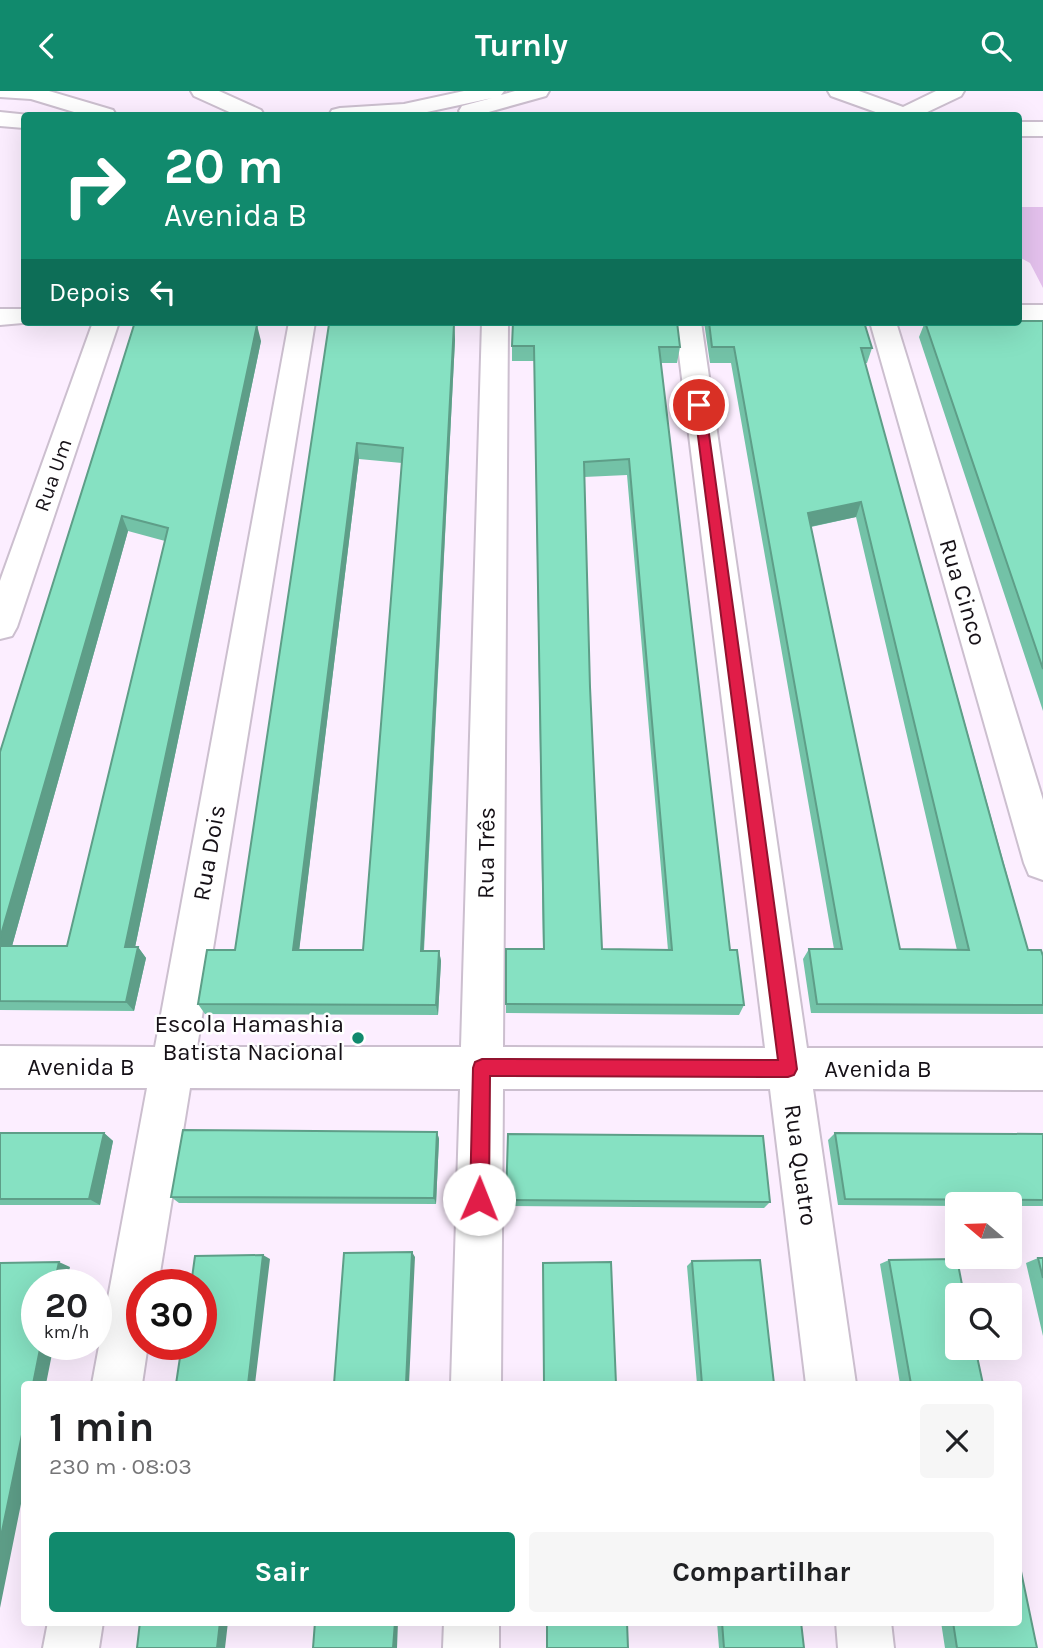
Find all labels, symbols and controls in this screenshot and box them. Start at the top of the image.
icon: back [28,27,66,65]
text: Turnly [475,27,568,64]
icon: search [977,27,1015,65]
text: 20 m [164,138,284,195]
icon: right [49,140,140,231]
text: Avenida B [164,197,307,234]
icon: left [144,273,182,311]
text: Depois [49,277,130,308]
pin [669,375,729,435]
icon: arrive [680,386,718,424]
street label: Rua Um [29,435,77,515]
street label: Rua Cinco [934,535,992,649]
street label: Rua Dois [187,803,231,903]
street label: Rua Três [471,807,501,899]
place label: Escola Hamashia Batista Nacional [154,1010,344,1066]
marker: Escola Hamashia Batista Nacional [350,1030,366,1046]
street label: Avenida B [27,1053,135,1081]
street label: Avenida B [824,1055,932,1083]
street label: Rua Quatro [779,1102,823,1228]
position arrow [442,1162,516,1236]
north arrow [945,1192,1022,1269]
map controls [945,1192,1022,1360]
speed limit sign: 30 [126,1269,217,1360]
button: search [945,1283,1022,1360]
text: 20 [45,1285,88,1326]
text: km/h [44,1321,89,1343]
text: 1 min [49,1402,154,1452]
button: close [920,1404,994,1478]
text: 230 m · 08:03 [49,1453,192,1480]
button: Sair [49,1532,515,1612]
button: Compartilhar [529,1532,994,1612]

